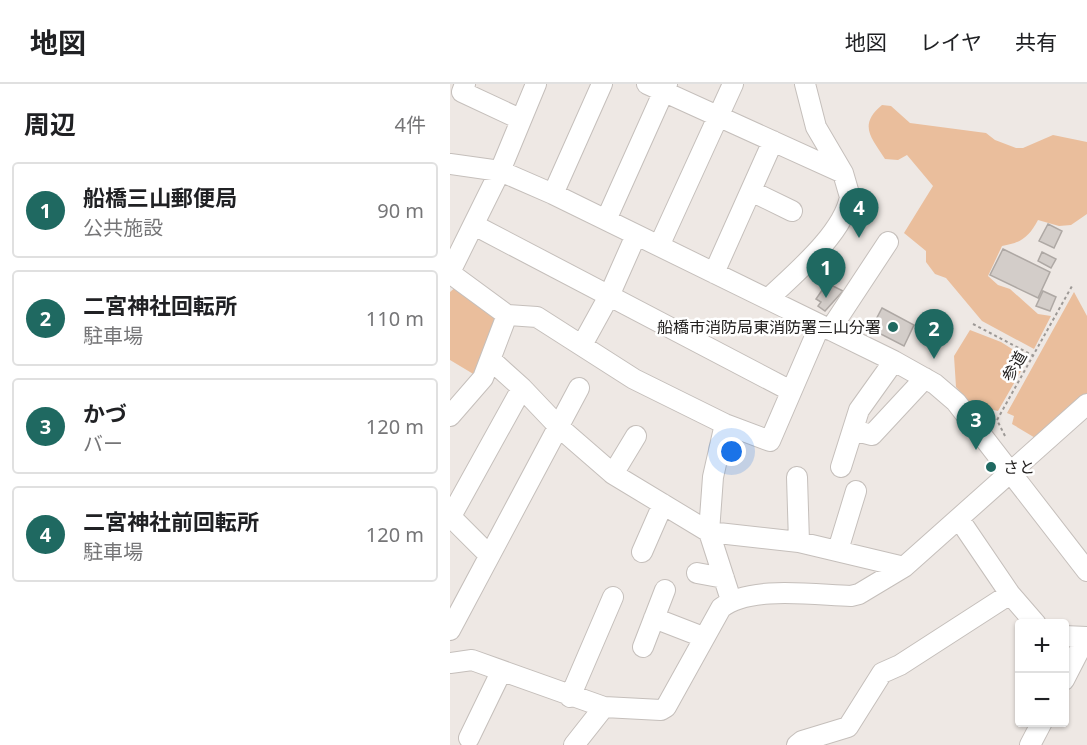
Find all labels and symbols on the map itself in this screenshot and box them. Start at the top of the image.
pin: 4 [840,188,878,238]
pin: 1 [806,248,845,298]
pin: 2 [914,310,954,359]
place label: 船橋市消防局東消防署三山分署 [657,316,881,338]
marker: 船橋市消防局東消防署三山分署 [886,320,900,334]
street label: 参道 [996,347,1032,385]
pin: 3 [956,400,996,450]
your location [717,437,746,466]
place label: さと [1003,456,1035,478]
marker: さと [984,460,998,474]

